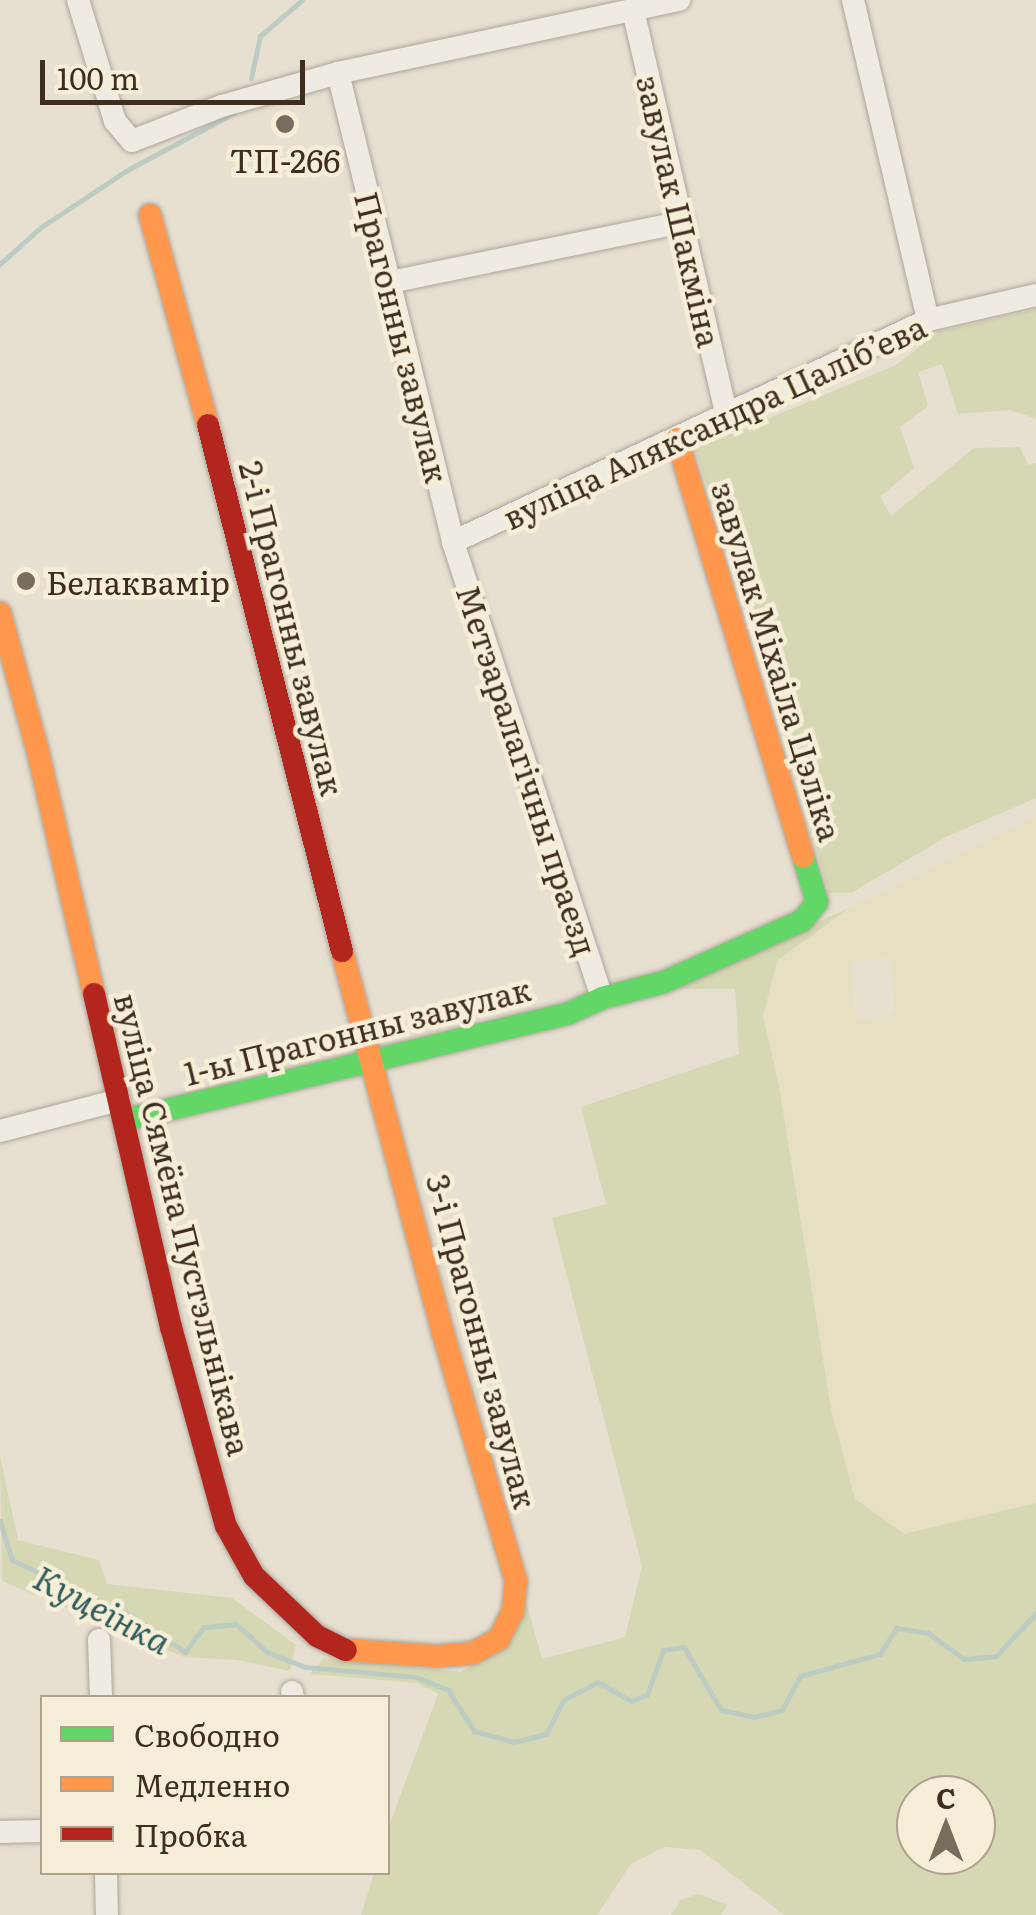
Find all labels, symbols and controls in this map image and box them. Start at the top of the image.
scale bar [45,40,310,102]
text: 100 m [57,55,139,99]
street label: завулак Шакміна [630,71,730,351]
marker: ТП-266 [274,113,296,135]
place label: ТП-266 [229,140,341,178]
street label: Прагонны завулак [348,187,458,487]
street label: вуліца Аляксандра Цалібʼева [496,306,932,536]
street label: 2-і Прагонны завулак [233,457,353,799]
street label: завулак Міхаіла Цэліка [705,477,851,845]
place label: Белаквамір [46,562,230,600]
marker: Белаквамір [15,570,37,592]
street label: Метэаралагічны праезд [450,580,606,960]
street label: 1-ы Прагонны завулак [180,968,534,1092]
street label: вуліца Сямёна Пустэльнікава [108,989,260,1459]
street label: 3-і Прагонны завулак [420,1170,546,1512]
water label: Куцеінка [27,1555,179,1661]
legend [40,1695,390,1875]
text: Свободно [134,1712,280,1756]
text: Медленно [134,1762,290,1806]
north arrow [896,1775,996,1875]
text: С [936,1776,956,1818]
text: Пробка [134,1812,247,1856]

